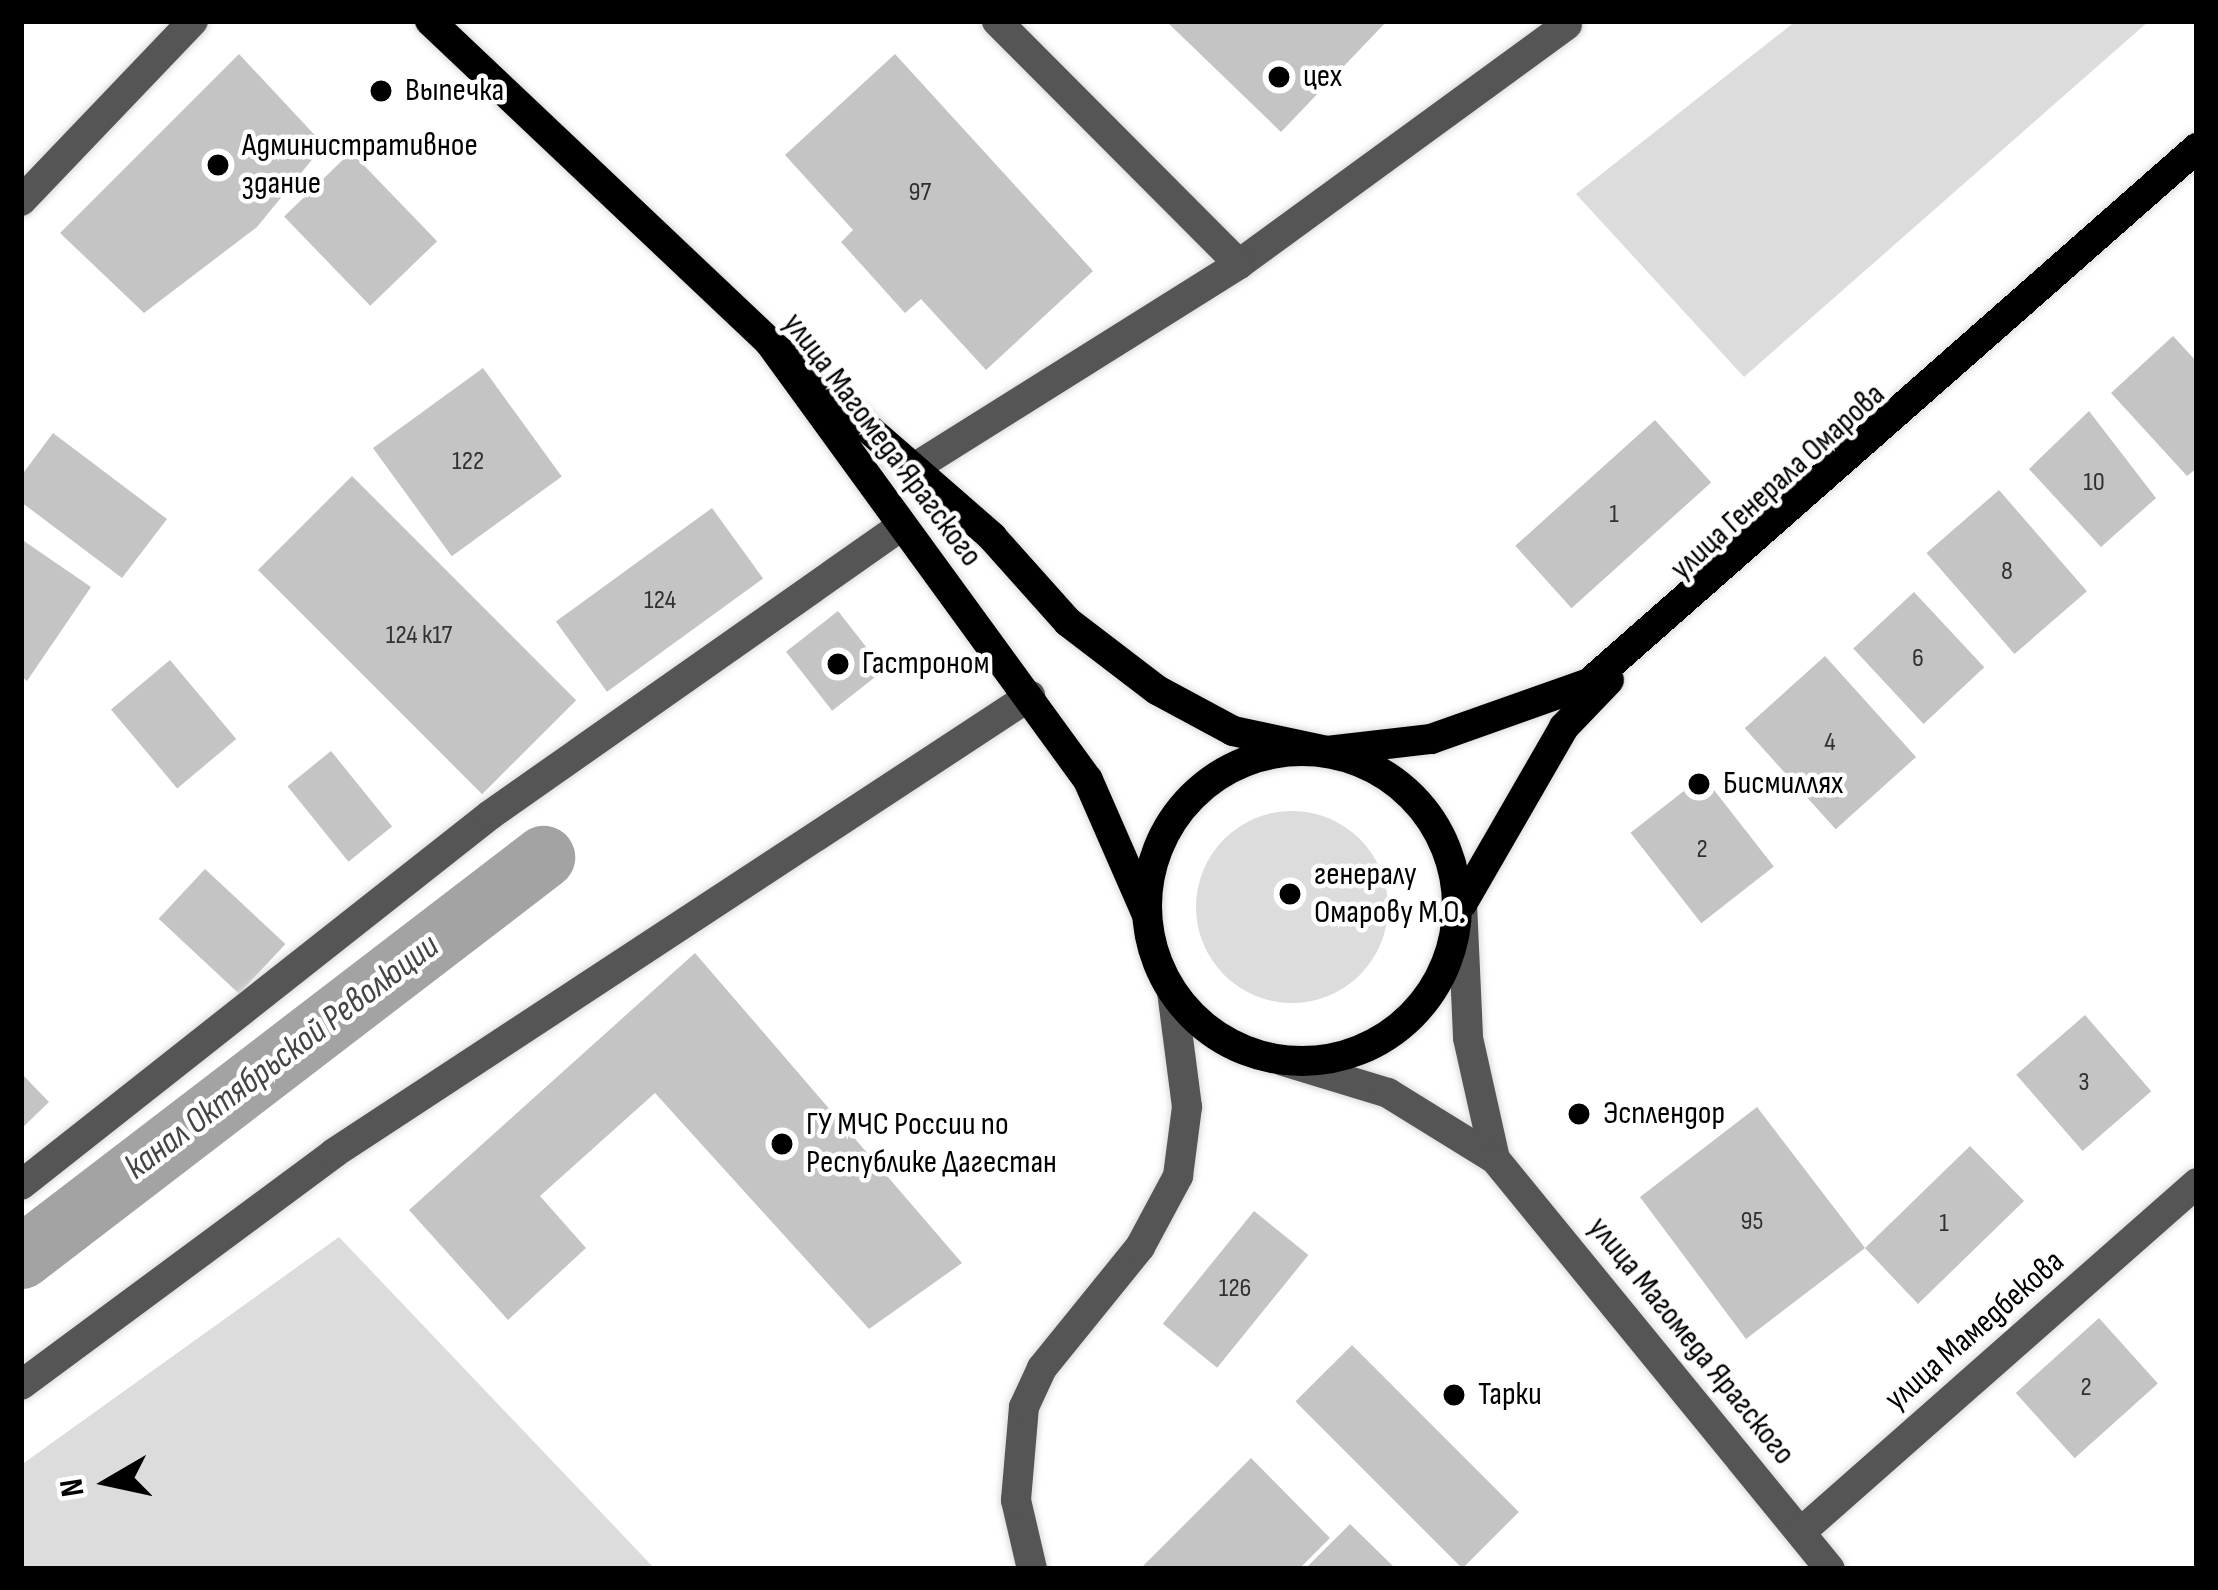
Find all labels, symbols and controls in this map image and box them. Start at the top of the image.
place label: цех [1303,57,1342,97]
marker: цех [1266,64,1292,90]
place label: Выпечка [405,71,504,111]
marker: Выпечка [368,78,394,104]
place label: Административное здание [242,126,478,204]
marker: Административное здание [205,152,231,178]
house number: 97 [909,177,931,209]
street label: улица Магомеда Ярагского [774,305,990,575]
street label: улица Генерала Омарова [1663,375,1893,589]
house number: 122 [452,446,484,478]
house number: 10 [2083,467,2105,499]
house number: 1 [1609,499,1619,531]
house number: 8 [2001,556,2013,588]
house number: 124 [644,585,676,617]
house number: 124 к17 [386,620,452,652]
house number: 6 [1912,643,1924,675]
place label: Гастроном [862,644,990,684]
marker: Гастроном [825,651,851,677]
house number: 4 [1824,727,1836,759]
place label: Бисмиллях [1723,764,1843,804]
marker: Бисмиллях [1686,771,1712,797]
house number: 2 [1696,834,1708,866]
place label: генералу Омарову М.О. [1314,855,1465,933]
marker: генералу Омарову М.О. [1277,881,1303,907]
water label: канал Октябрьской Революции [117,925,447,1189]
house number: 3 [2078,1067,2090,1099]
place label: Эсплендор [1603,1094,1725,1134]
marker: Эсплендор [1566,1101,1592,1127]
place label: ГУ МЧС России по Республике Дагестан [806,1105,1057,1183]
marker: ГУ МЧС России по Республике Дагестан [769,1131,795,1157]
house number: 95 [1741,1206,1763,1238]
house number: 1 [1939,1208,1949,1240]
street label: улица Магомеда Ярагского [1579,1209,1803,1473]
street label: улица Мамедбекова [1877,1243,2073,1419]
house number: 126 [1219,1273,1251,1305]
house number: 2 [2080,1372,2092,1404]
place label: Тарки [1478,1375,1542,1415]
marker: Тарки [1441,1382,1467,1408]
north arrow [48,1422,168,1542]
text: N [51,1476,94,1499]

